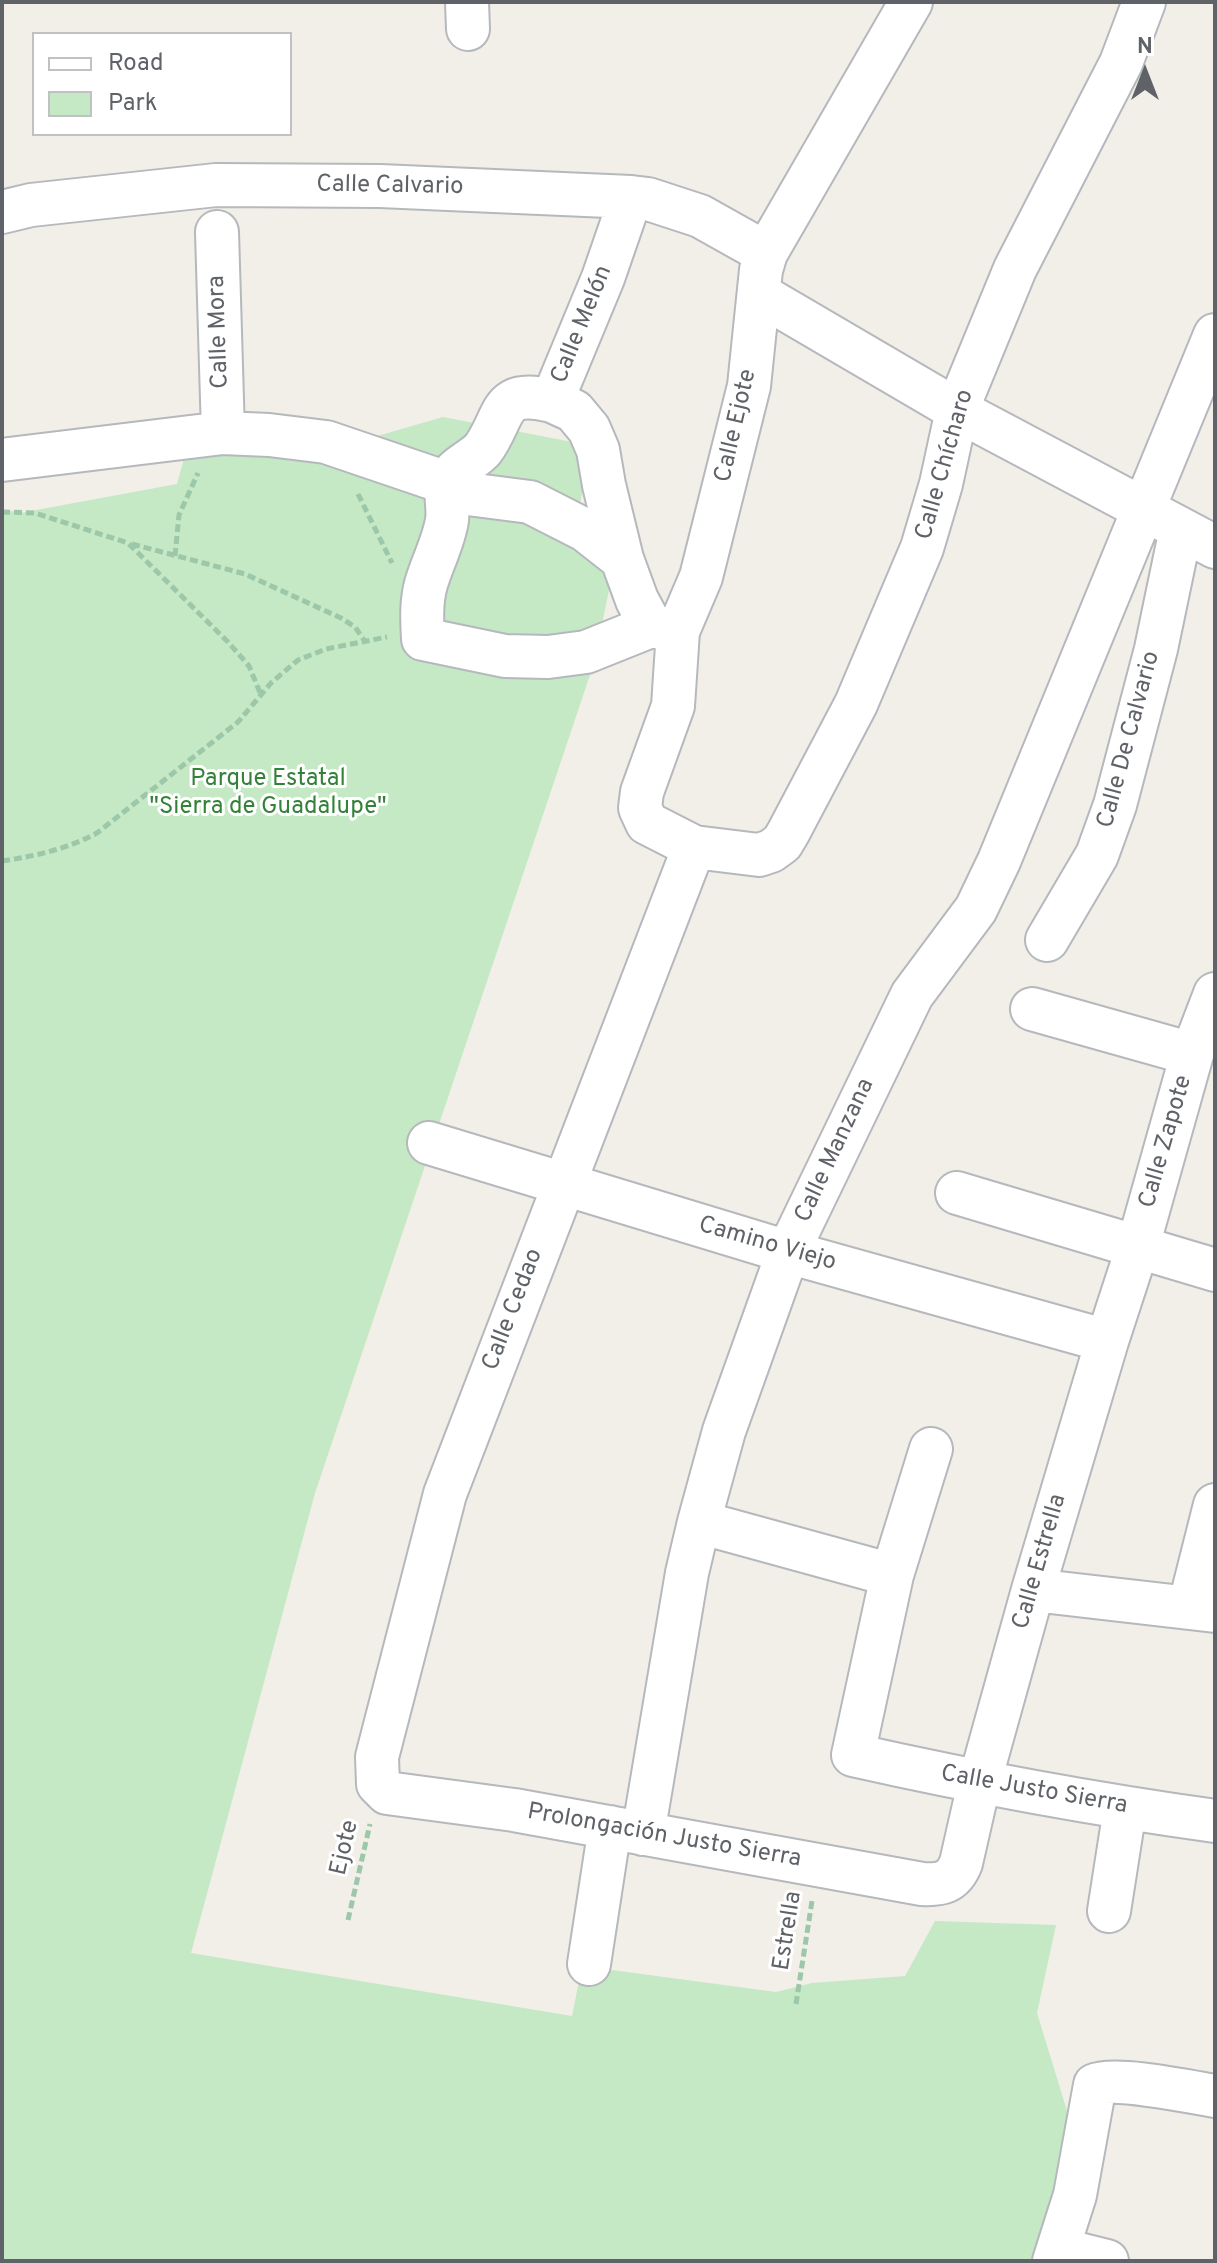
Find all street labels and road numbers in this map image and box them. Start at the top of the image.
street label: Calle Calvario [316,171,464,203]
street label: Calle Melón [546,262,620,388]
street label: Calle Mora [204,275,236,389]
street label: Calle Ejote [710,367,764,485]
street label: Calle Chícharo [911,386,981,544]
street label: Calle De Calvario [1093,648,1167,832]
street label: Calle Zapote [1134,1072,1200,1212]
street label: Calle Manzana [790,1074,882,1228]
street label: Camino Viejo [695,1212,839,1278]
street label: Calle Cedao [478,1245,550,1375]
street label: Calle Estrella [1008,1491,1074,1633]
street label: Calle Justo Sierra [938,1760,1130,1822]
street label: Prolongación Justo Sierra [525,1799,803,1875]
street label: Ejote [326,1818,366,1878]
street label: Estrella [769,1889,809,1973]

